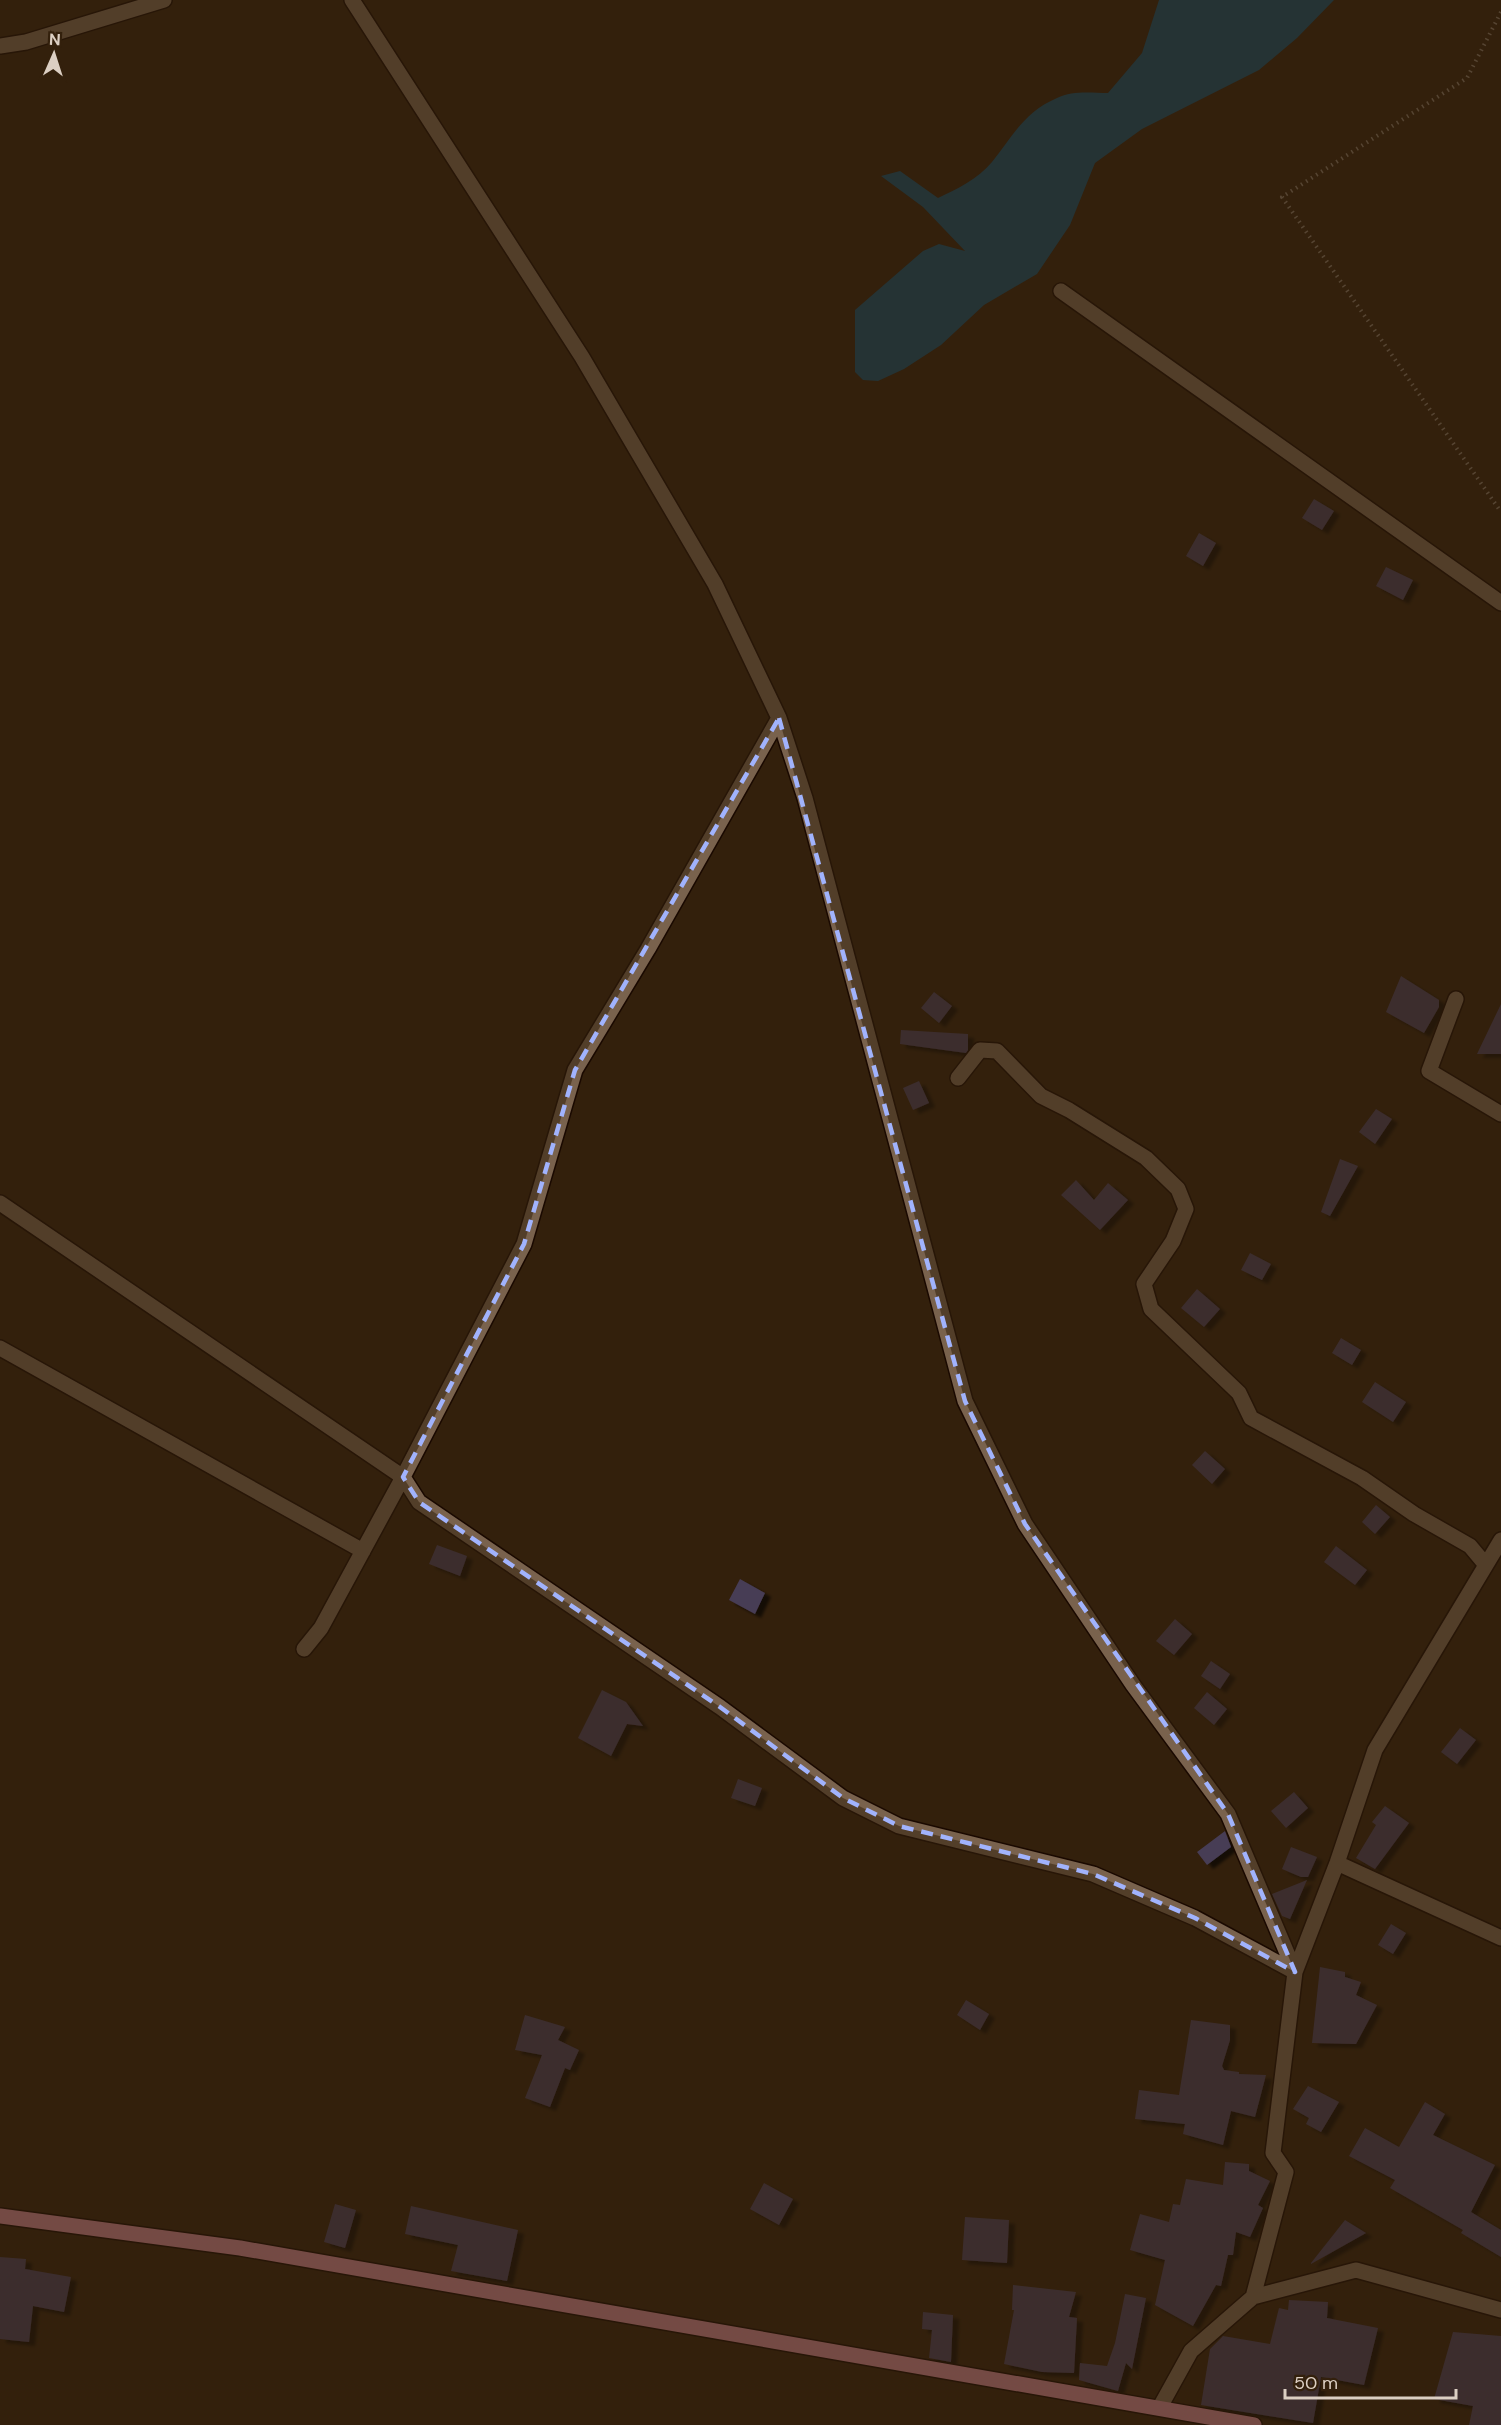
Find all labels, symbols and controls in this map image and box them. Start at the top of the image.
north arrow [24,24,84,84]
text: N [48,29,61,50]
scale bar [1285,2362,1456,2400]
text: 50 m [1294,2371,1338,2395]

